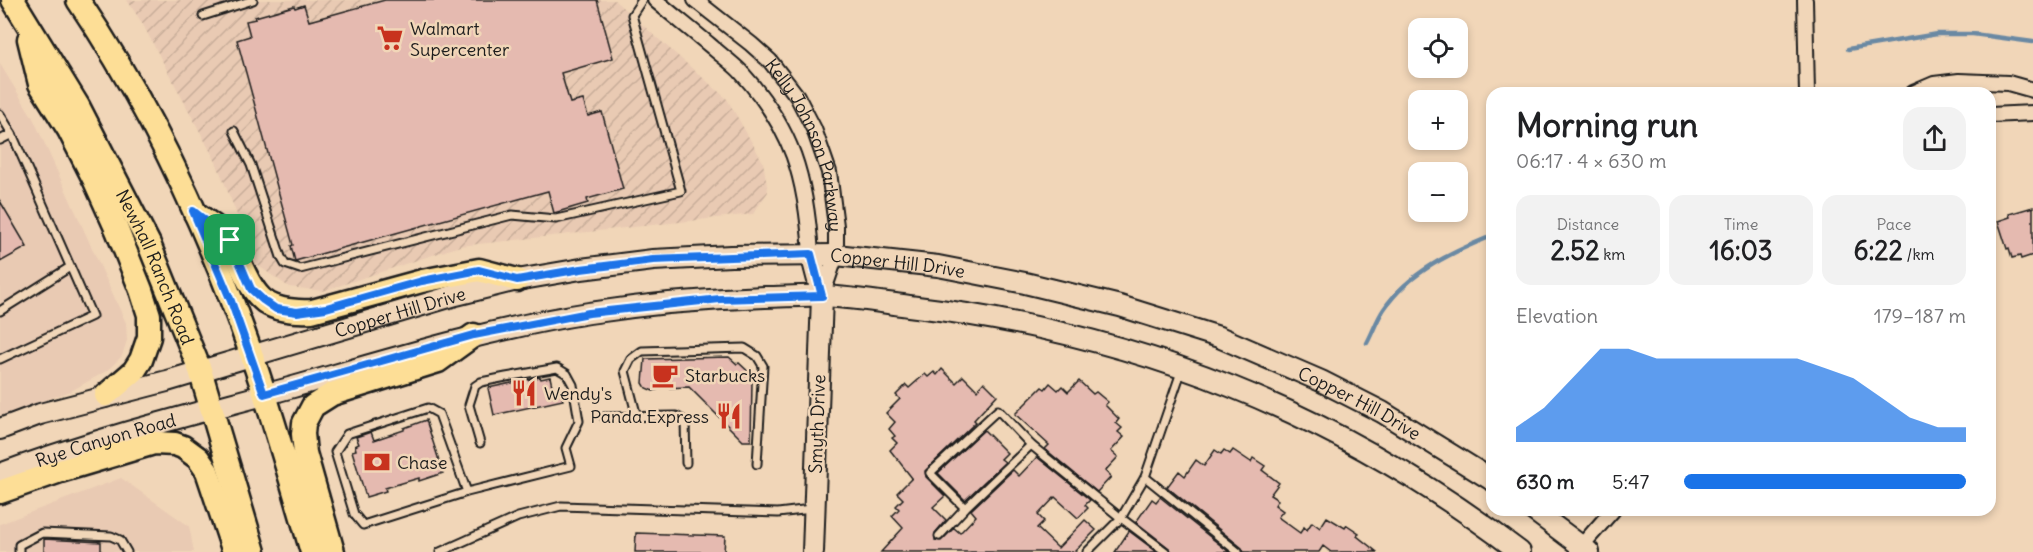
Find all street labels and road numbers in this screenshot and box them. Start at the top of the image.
street label: Kelly Johnson Parkway [760,53,848,232]
street label: Newhall Ranch Road [111,185,200,348]
street label: Copper Hill Drive [829,243,967,283]
street label: Copper Hill Drive [332,282,468,342]
street label: Copper Hill Drive [1295,361,1425,445]
street label: Smyth Drive [804,374,830,474]
street label: Rye Canyon Road [32,408,179,472]

